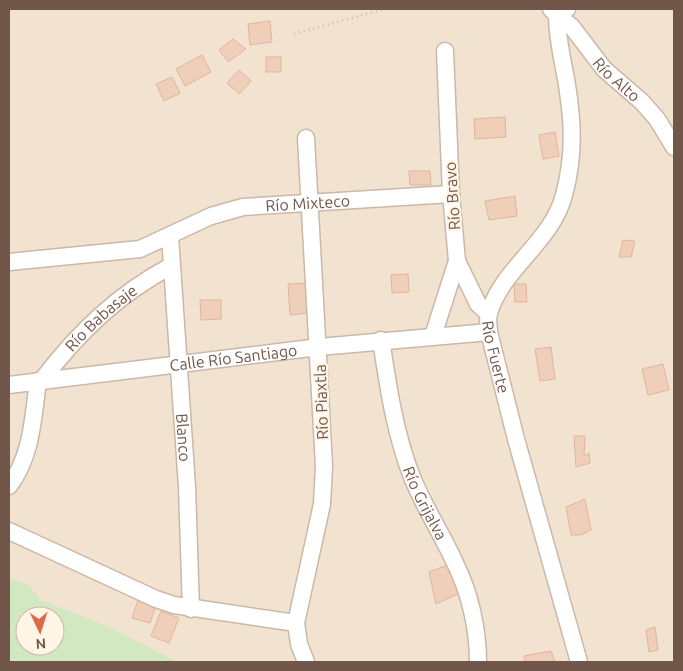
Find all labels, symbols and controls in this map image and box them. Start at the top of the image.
street label: Río Alto [589,54,644,105]
street label: Río Bravo [441,161,463,231]
street label: Río Mixteco [265,191,351,215]
street label: Río Babasaje [61,281,140,355]
street label: Río Fuerte [479,320,513,395]
street label: Calle Río Santiago [168,341,298,374]
street label: Río Piaxtla [311,364,331,440]
street label: Blanco [173,413,194,462]
street label: Río Grijalva [400,464,451,543]
north arrow [15,606,65,656]
text: N [35,636,47,652]

